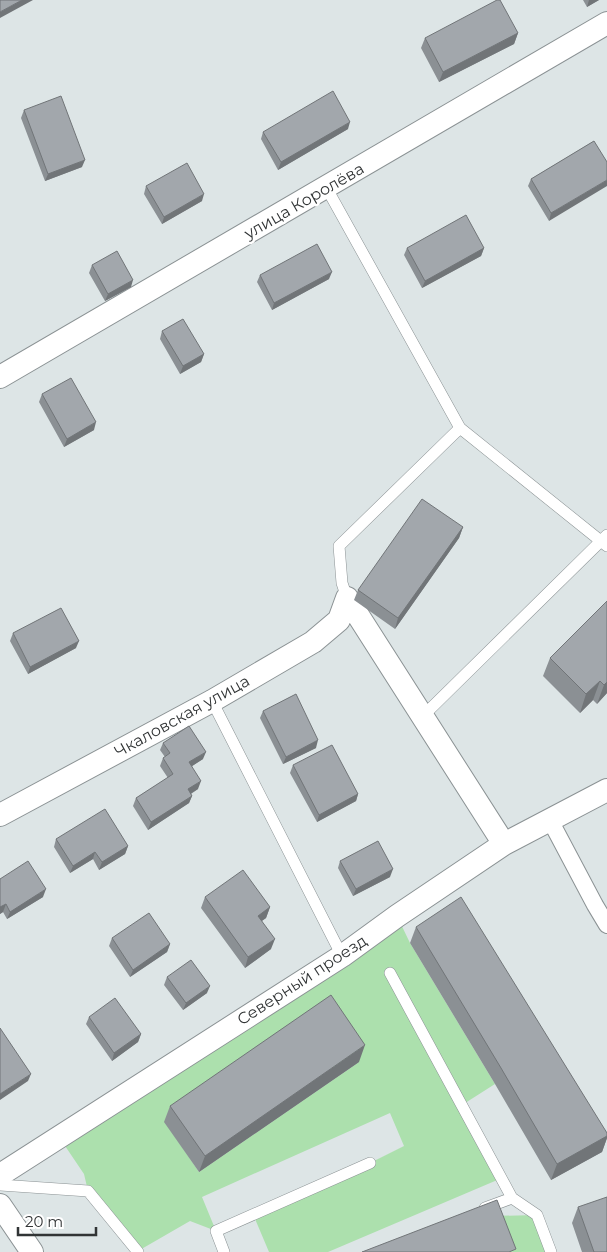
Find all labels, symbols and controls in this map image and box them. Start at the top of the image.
street label: улица Королёва [240,159,367,244]
street label: Чкаловская улица [111,671,253,761]
street label: Северный проезд [234,931,370,1029]
scale bar [18,1204,95,1236]
text: 20 m [25,1212,63,1231]

